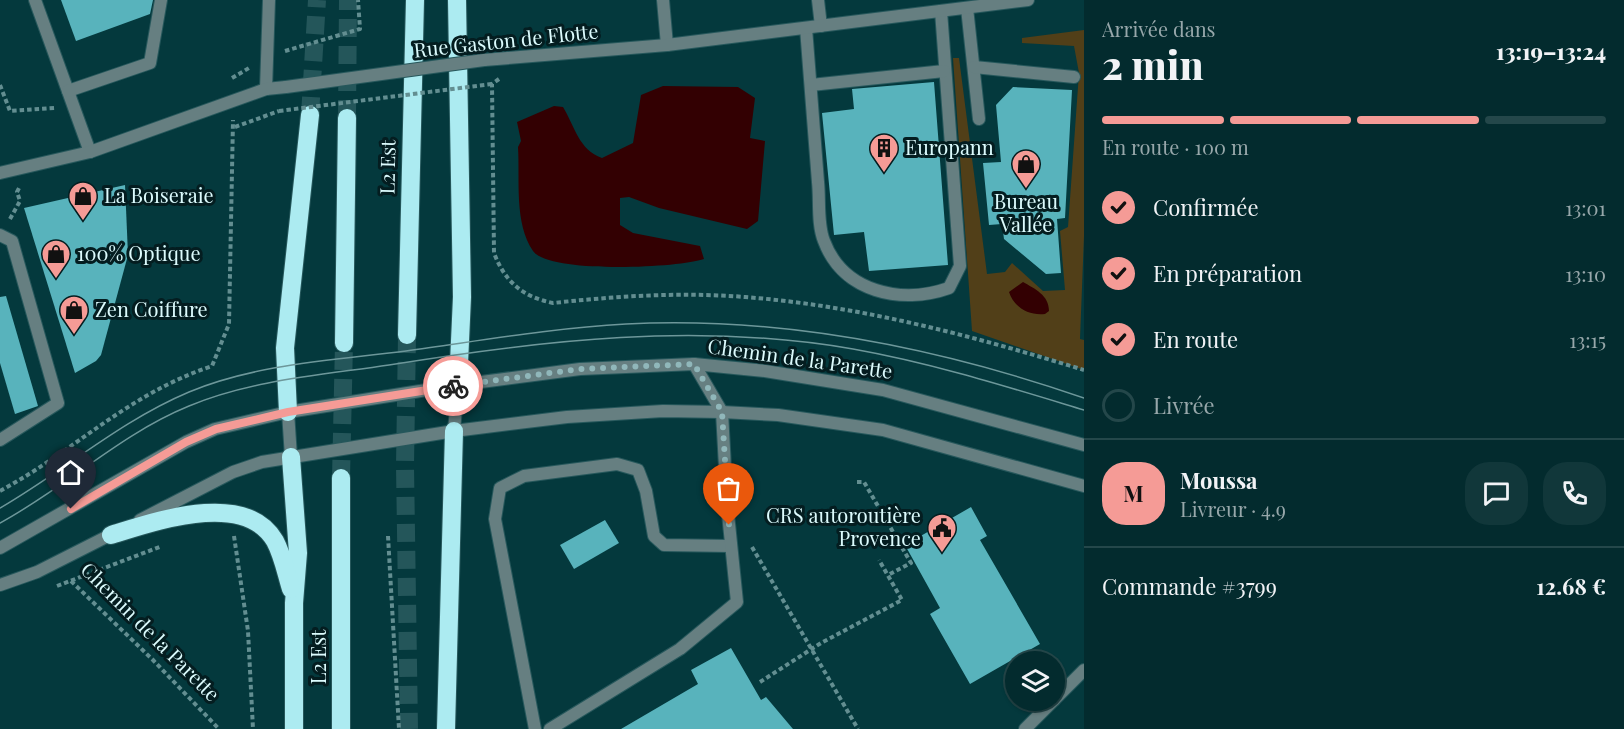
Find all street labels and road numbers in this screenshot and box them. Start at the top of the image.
street label: Rue Gaston de Flotte [412,16,599,63]
street label: L2 Est [373,139,400,194]
street label: Chemin de la Parette [706,331,894,384]
street label: Chemin de la Parette [76,556,226,706]
street label: L2 Est [304,629,331,684]

